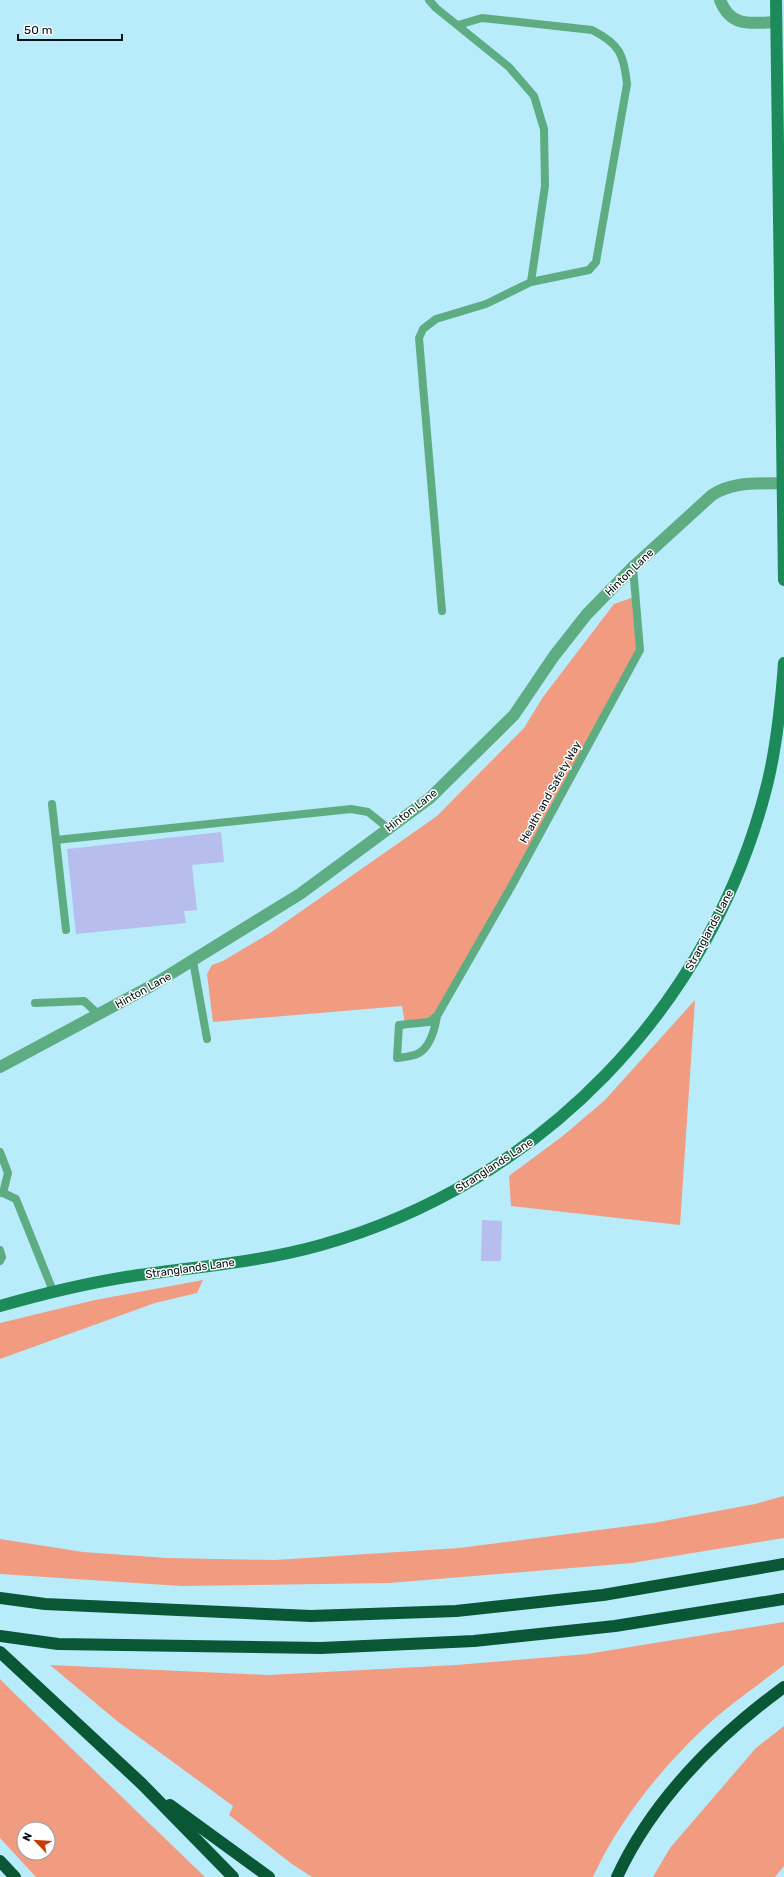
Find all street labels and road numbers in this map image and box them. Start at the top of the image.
street label: Hinton Lane [602,546,656,599]
street label: Health and Safety Way [517,739,584,846]
street label: Hinton Lane [383,786,440,835]
street label: Stranglands Lane [683,887,736,973]
street label: Hinton Lane [113,970,174,1011]
street label: Stranglands Lane [453,1135,536,1195]
street label: Stranglands Lane [145,1256,235,1281]

